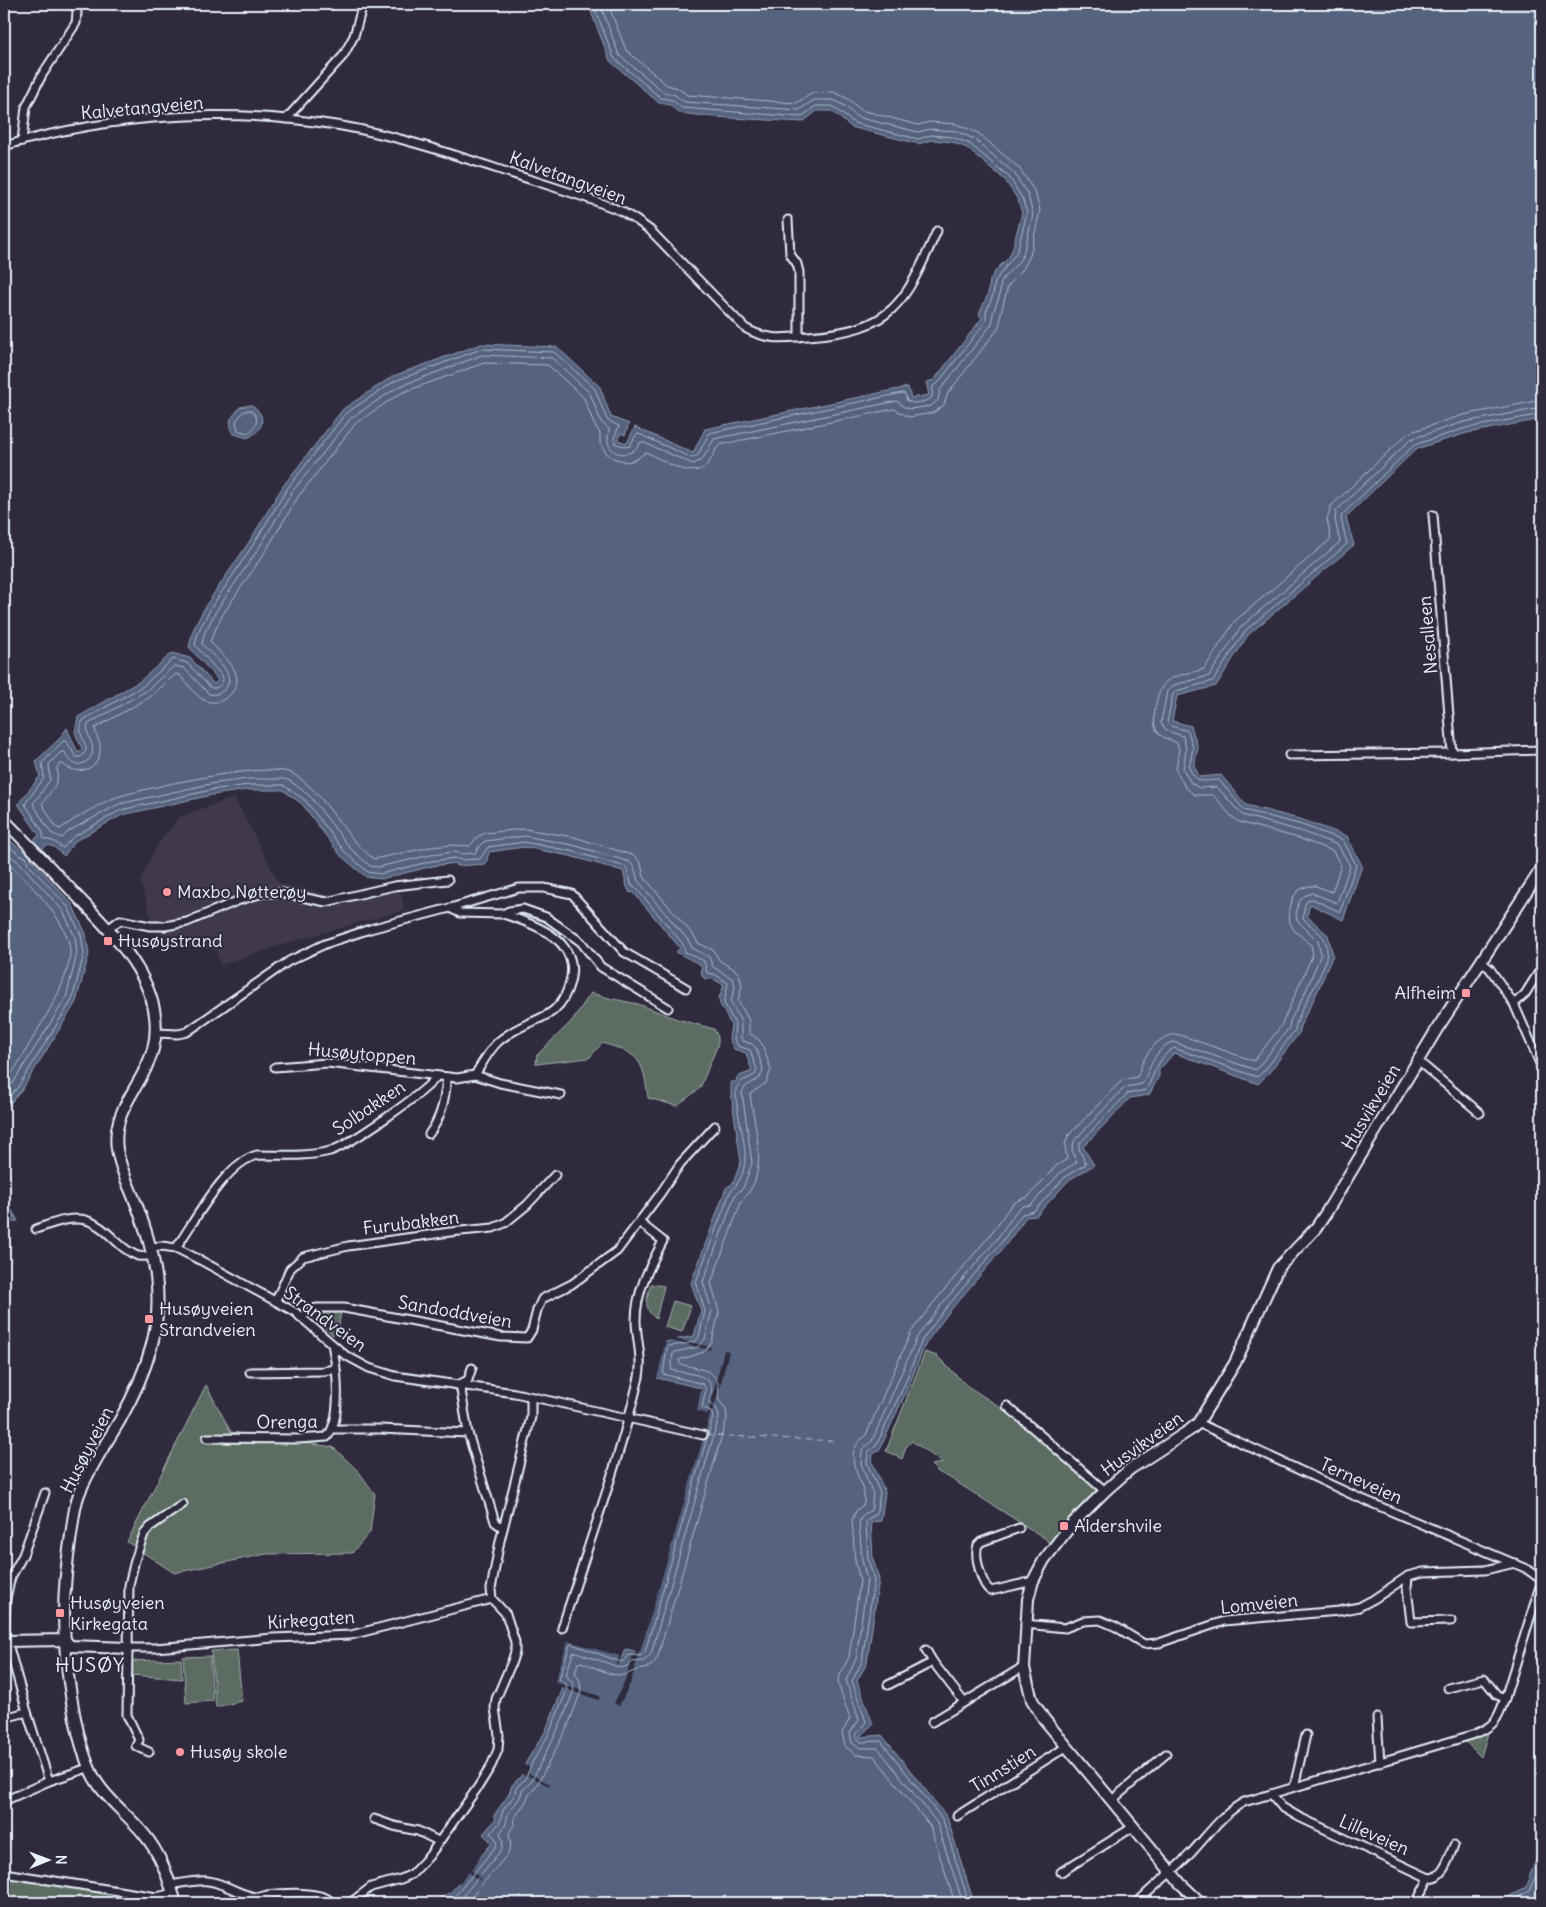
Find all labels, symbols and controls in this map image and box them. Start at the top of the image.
street label: Kalvetangveien [80,91,204,124]
street label: Kalvetangveien [506,146,630,209]
street label: Nesalleen [1413,595,1442,675]
place label: Maxbo Nøtterøy [177,880,306,903]
marker: Maxbo Nøtterøy [161,886,173,898]
place label: Husøystrand [118,929,223,952]
marker: Husøystrand [102,935,114,947]
place label: Alfheim [1395,981,1456,1004]
marker: Alfheim [1460,987,1472,999]
street label: Husøytoppen [307,1037,417,1070]
street label: Husvikveien [1336,1060,1405,1154]
street label: Solbakken [328,1075,409,1140]
street label: Furubakken [362,1205,460,1240]
street label: Strandveien [279,1281,371,1356]
street label: Sandoddveien [396,1290,514,1333]
place label: Husøyveien Strandveien [159,1297,256,1341]
marker: Husøyveien Strandveien [143,1313,155,1325]
street label: Husøyveien [55,1402,118,1497]
street label: Husvikveien [1096,1406,1187,1481]
street label: Orenga [256,1409,318,1434]
street label: Terneveien [1316,1452,1406,1509]
place label: Aldershvile [1074,1514,1162,1537]
marker: Aldershvile [1058,1520,1070,1532]
street label: Lomveien [1219,1588,1299,1619]
place label: Husøyveien Kirkegata [70,1591,165,1635]
street label: Kirkegaten [266,1605,355,1634]
marker: Husøyveien Kirkegata [54,1607,66,1619]
district label: HUSØY [55,1652,125,1677]
place label: Husøy skole [190,1740,287,1763]
street label: Tinnstien [966,1740,1040,1798]
marker: Husøy skole [174,1746,186,1758]
street label: Lilleveien [1336,1809,1413,1860]
north arrow [22,1834,72,1884]
text: N [52,1855,70,1865]

